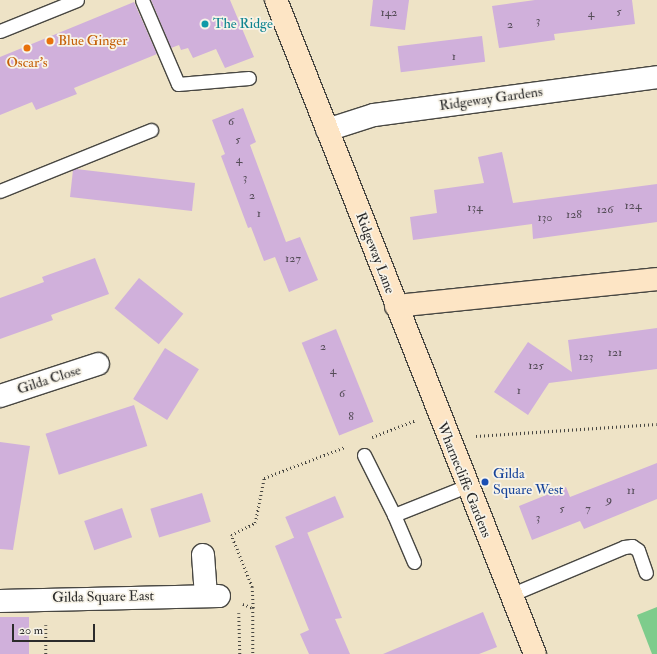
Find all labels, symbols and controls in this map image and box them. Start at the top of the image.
house number: 5 [616,5,622,19]
house number: 142 [381,6,397,20]
house number: 4 [588,7,594,21]
house number: 3 [536,14,540,28]
place label: The Ridge [213,16,273,32]
house number: 2 [507,18,513,32]
marker: The Ridge [200,19,210,29]
place label: Blue Ginger [58,33,127,49]
marker: Blue Ginger [45,36,55,46]
marker: Oscar's [22,43,32,53]
house number: 1 [452,50,456,64]
place label: Oscar's [6,55,48,71]
street label: Ridgeway Gardens [438,83,544,115]
house number: 6 [228,115,234,129]
house number: 5 [235,133,241,147]
house number: 4 [236,153,242,167]
house number: 3 [243,171,247,185]
house number: 2 [249,189,255,203]
house number: 124 [625,199,641,213]
house number: 134 [467,201,483,215]
house number: 126 [597,203,613,217]
house number: 1 [257,207,261,221]
house number: 128 [566,208,582,222]
street label: Ridgeway Lane [352,210,398,296]
house number: 130 [537,211,553,225]
house number: 127 [285,252,301,266]
house number: 2 [320,340,326,354]
house number: 121 [608,346,622,360]
house number: 123 [579,350,593,364]
house number: 125 [528,359,544,373]
street label: Gilda Close [15,362,83,398]
house number: 4 [330,364,336,378]
house number: 1 [517,384,521,398]
house number: 6 [339,387,345,401]
house number: 8 [348,410,354,424]
street label: Wharnecliffe Gardens [433,420,495,540]
place label: Gilda Square West [493,466,563,498]
marker: Gilda Square West [480,477,490,487]
house number: 11 [627,484,635,498]
house number: 9 [606,493,612,507]
house number: 5 [559,502,565,516]
house number: 7 [585,502,591,516]
house number: 3 [536,511,540,525]
street label: Gilda Square East [52,588,154,606]
scale bar [14,616,97,642]
text: 20 m [19,623,43,638]

